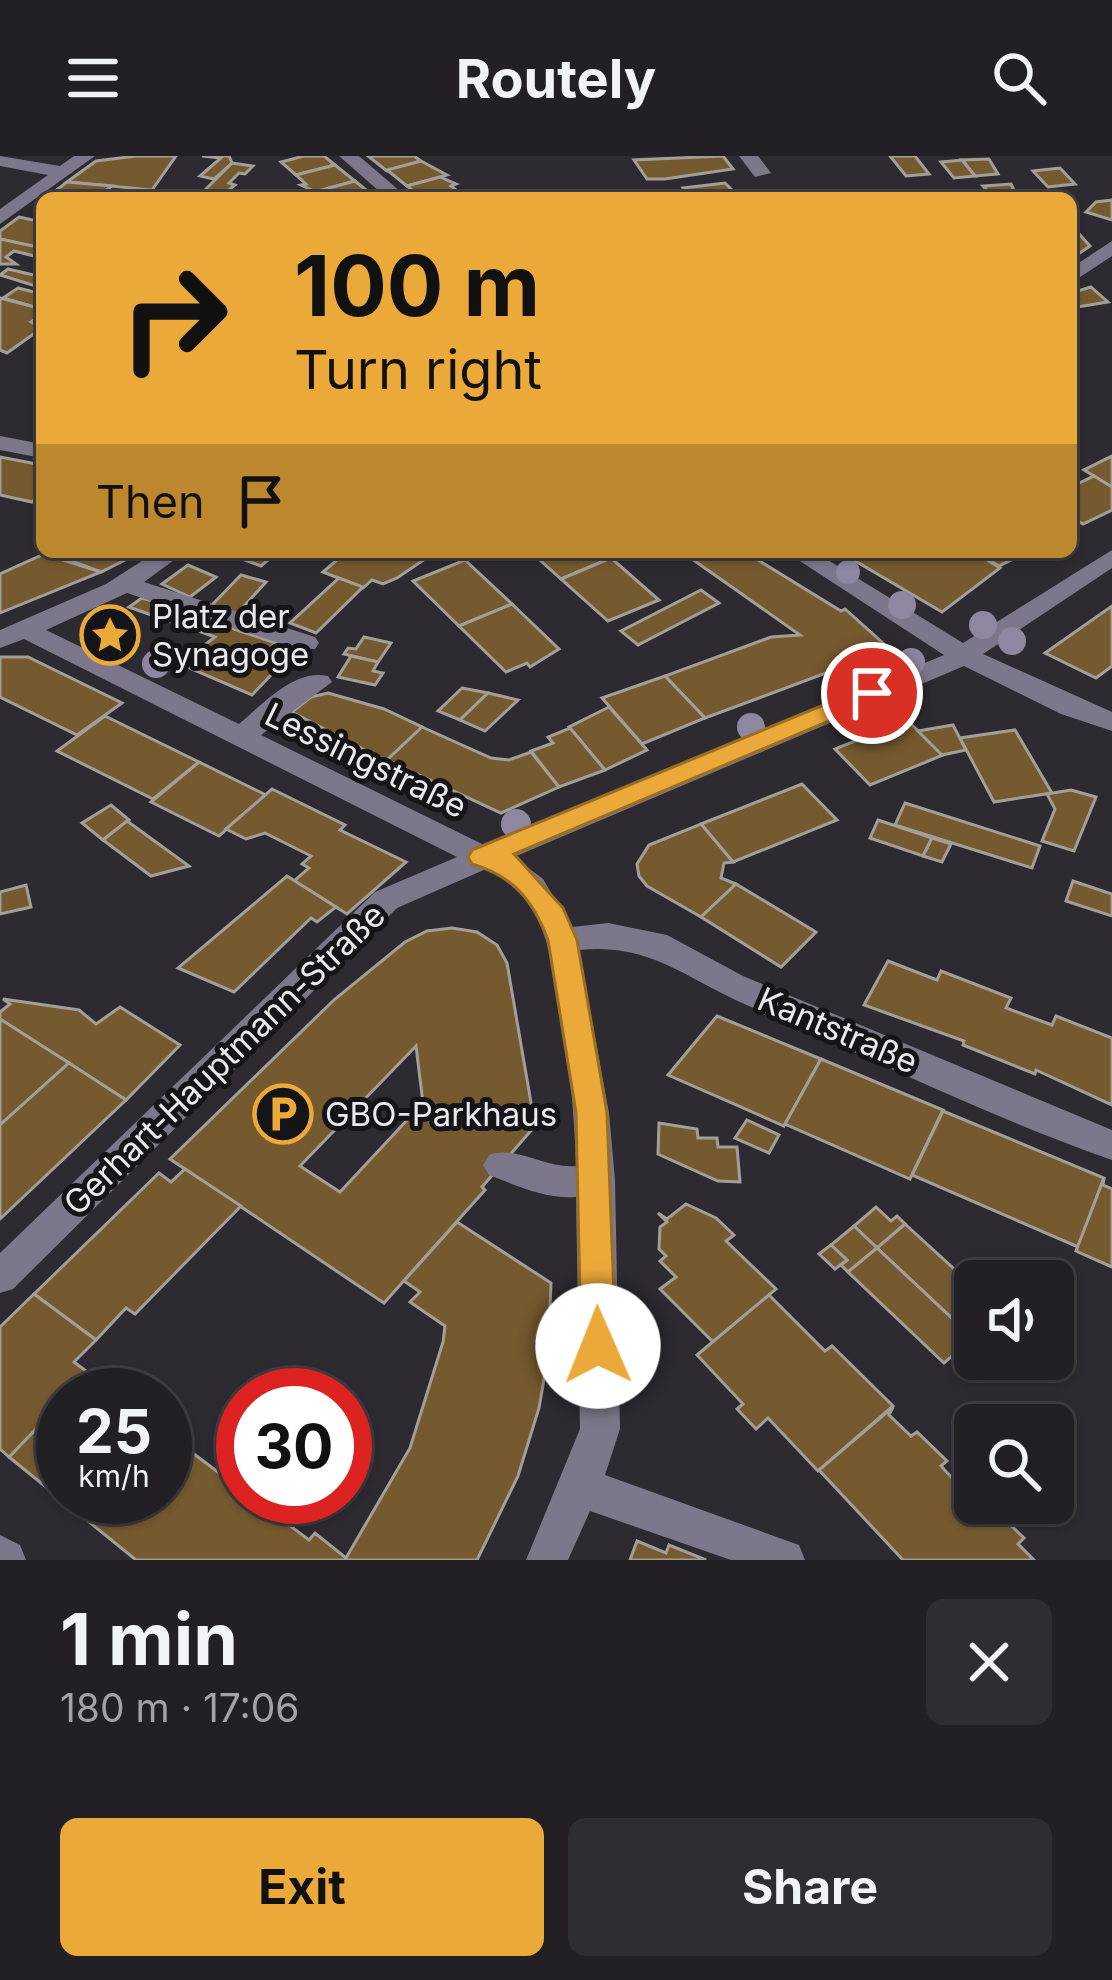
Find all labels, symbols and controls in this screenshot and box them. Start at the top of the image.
icon: menu [60,45,126,111]
icon: search [986,45,1052,111]
text: Routely [456,46,656,111]
text: 100 m [294,235,540,336]
icon: right [96,240,252,396]
text: Turn right [294,337,542,402]
icon: arrive [228,468,294,534]
text: Then [96,474,204,529]
place label: Platz der Synagoge [152,596,309,674]
place icon: Platz der Synagoge [79,604,141,666]
pin [821,642,923,744]
icon: arrive [839,660,905,726]
street label: Lessingstraße [259,694,473,826]
street label: Gerhart-Hauptmann-Straße [55,895,393,1223]
street label: Kantstraße [752,978,924,1082]
parking icon: GBO-Parkhaus [252,1083,314,1145]
place label: GBO-Parkhaus [325,1094,557,1134]
map controls [954,1260,1074,1524]
button: sound [954,1260,1074,1380]
position arrow [535,1283,661,1409]
speed limit sign: 30 [216,1368,372,1524]
text: 25 [76,1395,152,1467]
button: search [954,1404,1074,1524]
text: km/h [78,1458,150,1494]
text: 1 min [60,1595,238,1682]
button: close [926,1599,1052,1725]
text: 180 m · 17:06 [60,1684,300,1731]
button: Exit [60,1818,544,1956]
button: Share [568,1818,1052,1956]

